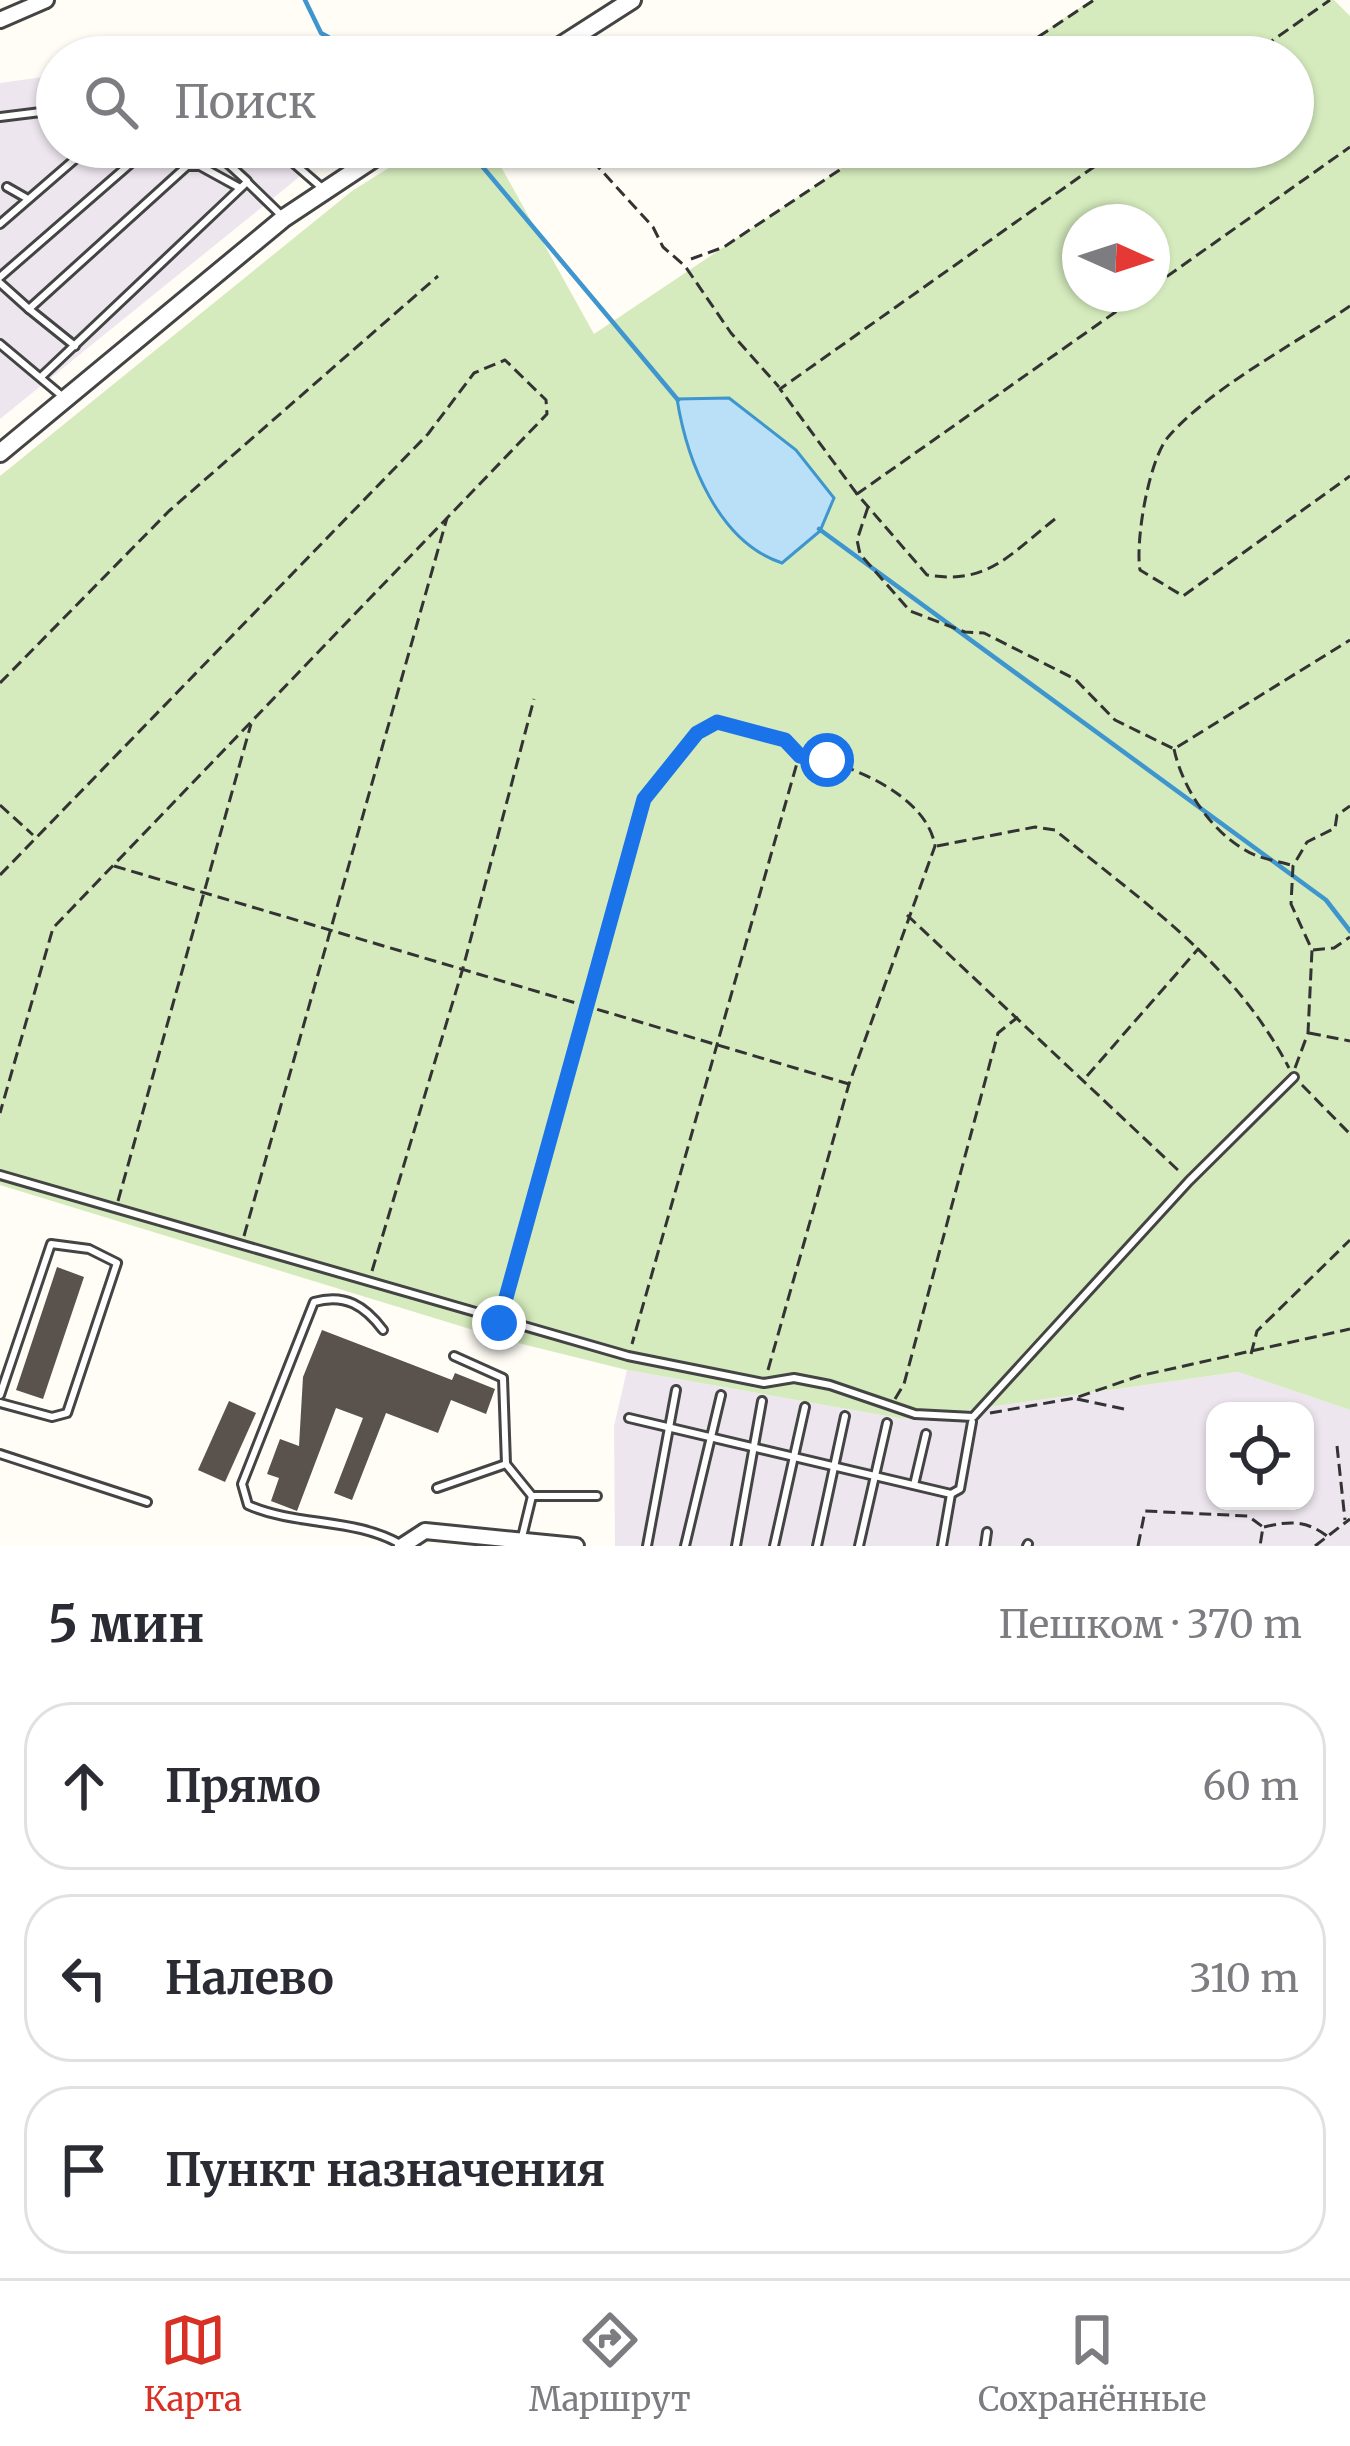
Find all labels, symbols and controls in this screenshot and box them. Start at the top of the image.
search box [36,36,1314,168]
icon: search [78,69,144,135]
text: Поиск [174,74,316,130]
north arrow [1062,204,1170,312]
route start [800,733,854,787]
route end [472,1296,526,1350]
map controls [1206,1402,1314,1510]
button: locate [1206,1402,1314,1510]
text: 5 мин [48,1592,204,1656]
text: Пешком · 370 m [999,1600,1302,1649]
icon: ahead [51,1753,117,1819]
text: Прямо [165,1758,321,1814]
text: 60 m [1202,1762,1299,1811]
icon: left [51,1945,117,2011]
text: Налево [165,1950,334,2006]
text: 310 m [1189,1954,1299,2003]
icon: arrive [51,2137,117,2203]
text: Пункт назначения [165,2142,605,2198]
tab: Карта [144,2307,242,2420]
tab: Маршрут [529,2307,691,2420]
tab: Сохранённые [978,2307,1206,2420]

